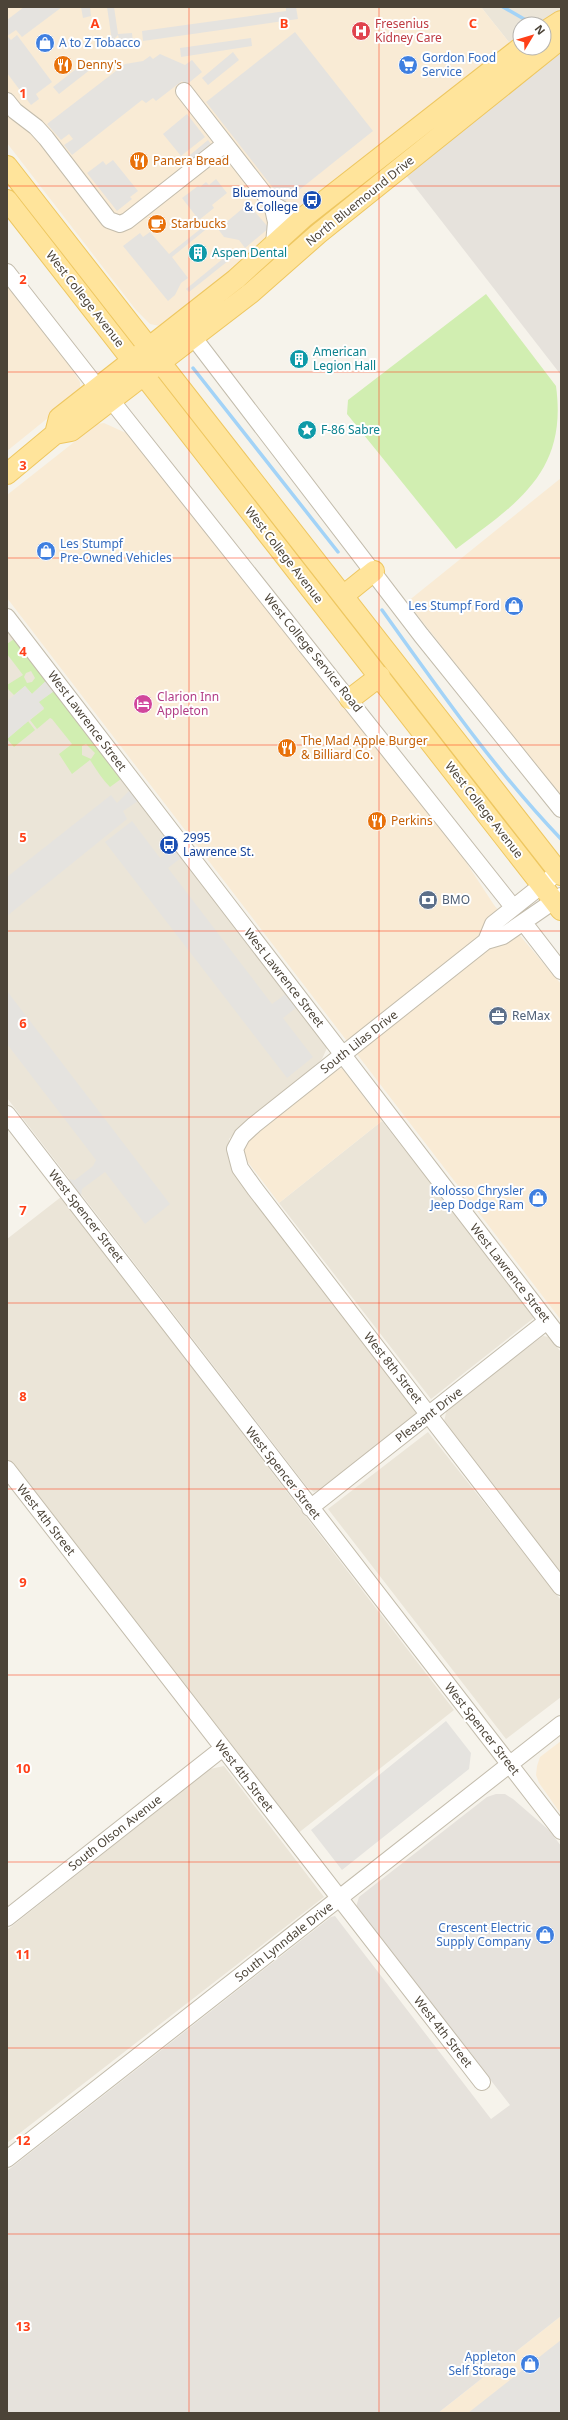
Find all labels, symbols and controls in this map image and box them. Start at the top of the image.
text: A [91,14,100,32]
text: B [280,14,288,32]
text: C [469,14,477,32]
place label: Fresenius Kidney Care [375,15,442,46]
north arrow [512,16,552,56]
hospital icon: Fresenius Kidney Care [350,20,372,42]
text: N [532,21,549,38]
shop icon: A to Z Tobacco [34,32,56,54]
place label: A to Z Tobacco [59,34,140,51]
place label: Gordon Food Service [422,49,496,80]
restaurant icon: Denny's [52,54,74,76]
supermarket icon: Gordon Food Service [397,54,419,76]
place label: Denny's [77,56,122,73]
text: 1 [19,84,27,102]
restaurant icon: Panera Bread [128,150,150,172]
street label: North Bluemound Drive [302,151,418,250]
place label: Panera Bread [153,152,229,169]
place label: Bluemound & College [232,184,298,215]
bus stop icon: Bluemound & College [301,189,323,211]
cafe icon: Starbucks [146,213,168,235]
place label: Starbucks [171,215,227,232]
building icon: Aspen Dental [187,242,209,264]
place label: Aspen Dental [212,244,287,261]
street label: West College Avenue [42,247,129,351]
text: 2 [19,270,27,288]
place label: American Legion Hall [313,343,376,374]
building icon: American Legion Hall [288,348,310,370]
place icon: F-86 Sabre [296,419,318,441]
place label: F-86 Sabre [321,421,380,438]
text: 3 [19,456,27,474]
street label: West College Avenue [241,503,328,607]
place label: Les Stumpf Pre-Owned Vehicles [60,535,172,566]
shop icon: Les Stumpf Pre-Owned Vehicles [35,540,57,562]
street label: West College Service Road [260,590,367,716]
shop icon: Les Stumpf Ford [503,595,525,617]
place label: Les Stumpf Ford [408,597,500,614]
text: 4 [19,642,27,660]
street label: West Lawrence Street [44,667,131,775]
place label: Clarion Inn Appleton [157,688,219,719]
hotel icon: Clarion Inn Appleton [132,693,154,715]
place label: The Mad Apple Burger & Billiard Co. [301,732,428,763]
restaurant icon: The Mad Apple Burger & Billiard Co. [276,737,298,759]
street label: West College Avenue [441,758,528,862]
restaurant icon: Perkins [366,810,388,832]
place label: Perkins [391,812,433,829]
text: 5 [19,828,27,846]
place label: 2995 Lawrence St. [183,829,254,860]
bus stop icon: 2995 Lawrence St. [158,834,180,856]
bank icon: BMO [417,889,439,911]
place label: BMO [442,891,470,908]
street label: West Lawrence Street [240,925,329,1031]
office icon: ReMax [487,1005,509,1027]
street label: South Lilas Drive [316,1006,401,1077]
place label: ReMax [512,1007,551,1024]
text: 6 [19,1014,27,1032]
street label: West Spencer Street [45,1166,128,1266]
place label: Kolosso Chrysler Jeep Dodge Ram [430,1182,524,1213]
shop icon: Kolosso Chrysler Jeep Dodge Ram [527,1187,549,1209]
text: 7 [19,1201,27,1219]
street label: West Lawrence Street [466,1220,555,1326]
street label: West 8th Street [360,1329,427,1407]
street label: Pleasant Drive [392,1383,466,1446]
text: 8 [19,1387,27,1405]
street label: West Spencer Street [242,1423,325,1523]
street label: West 4th Street [13,1481,80,1559]
text: 9 [19,1573,27,1591]
street label: West Spencer Street [441,1679,524,1779]
street label: West 4th Street [211,1737,278,1815]
text: 10 [16,1759,30,1777]
street label: South Olson Avenue [64,1791,165,1874]
street label: South Lynndale Drive [231,1898,336,1985]
place label: Crescent Electric Supply Company [436,1919,532,1950]
shop icon: Crescent Electric Supply Company [534,1924,556,1946]
text: 11 [16,1945,30,1963]
street label: West 4th Street [410,1993,477,2071]
text: 12 [16,2131,30,2149]
text: 13 [16,2317,30,2335]
place label: Appleton Self Storage [449,2348,516,2379]
shop icon: Appleton Self Storage [519,2353,541,2375]

